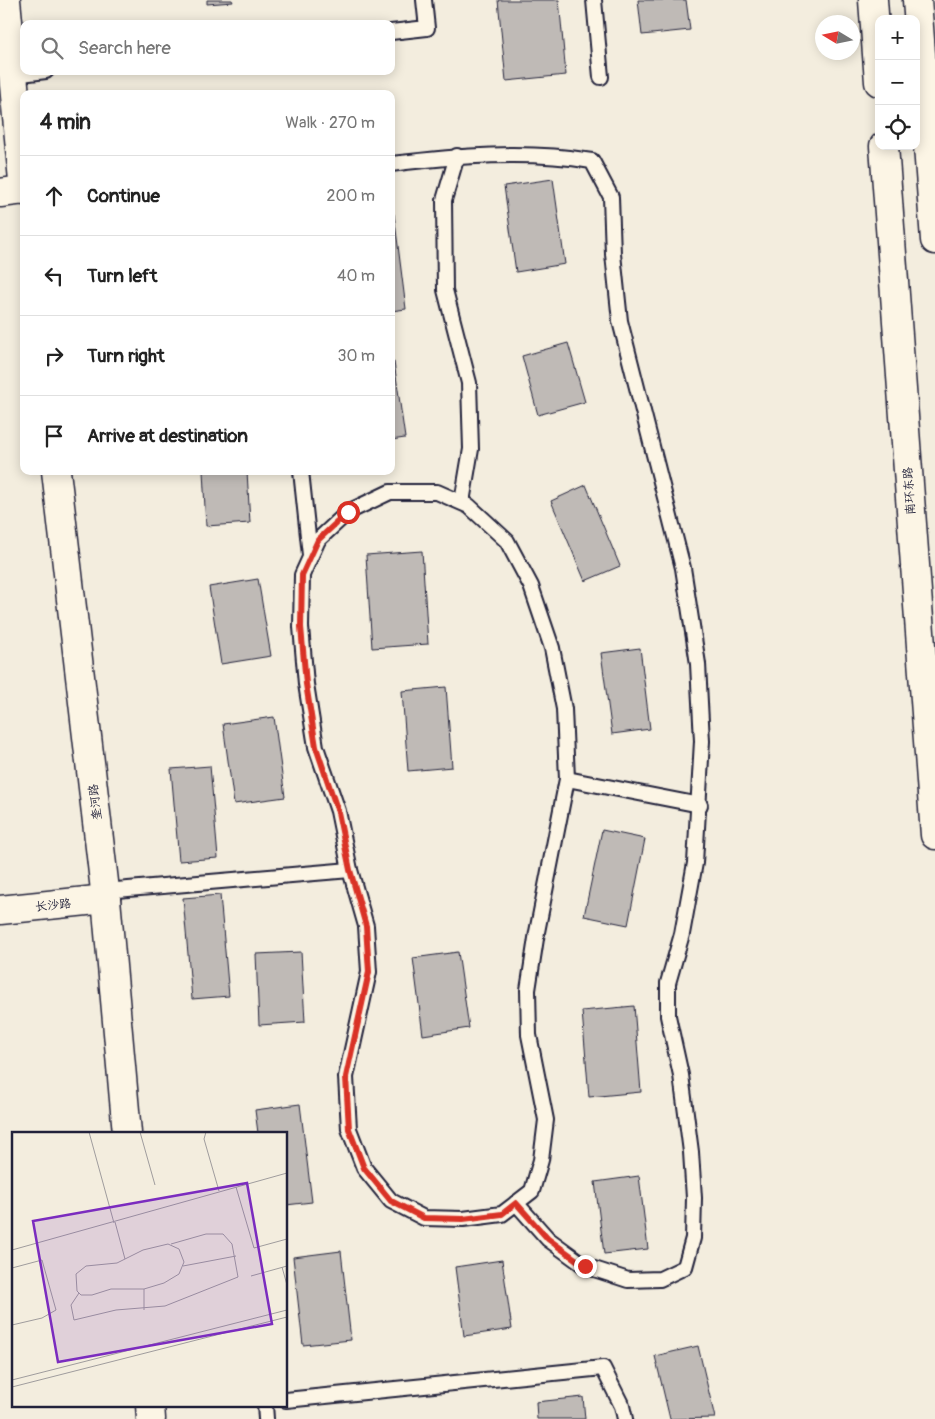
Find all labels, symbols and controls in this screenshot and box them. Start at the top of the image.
north arrow [815,15,860,60]
map controls [875,15,920,150]
button: + [875,15,920,60]
search box [20,20,395,75]
icon: search [38,34,66,62]
text: Search here [78,36,171,60]
button: − [875,60,920,105]
button: locate [875,105,920,150]
text: 4 min [40,109,91,136]
text: Walk · 270 m [285,113,375,133]
icon: ahead [40,182,68,210]
text: Continue [87,184,160,208]
text: 200 m [327,186,375,206]
icon: left [40,262,68,290]
text: Turn left [87,264,157,288]
text: 40 m [337,266,375,286]
icon: right [40,342,68,370]
text: Turn right [87,344,165,368]
text: 30 m [337,346,375,366]
icon: arrive [40,422,68,450]
text: Arrive at destination [87,424,248,448]
street label: 南环东路 [900,466,919,515]
route start [337,501,360,524]
street label: 奎河路 [86,783,105,821]
street label: 长沙路 [34,896,72,915]
inset map [12,1132,288,1406]
route end [574,1255,597,1278]

